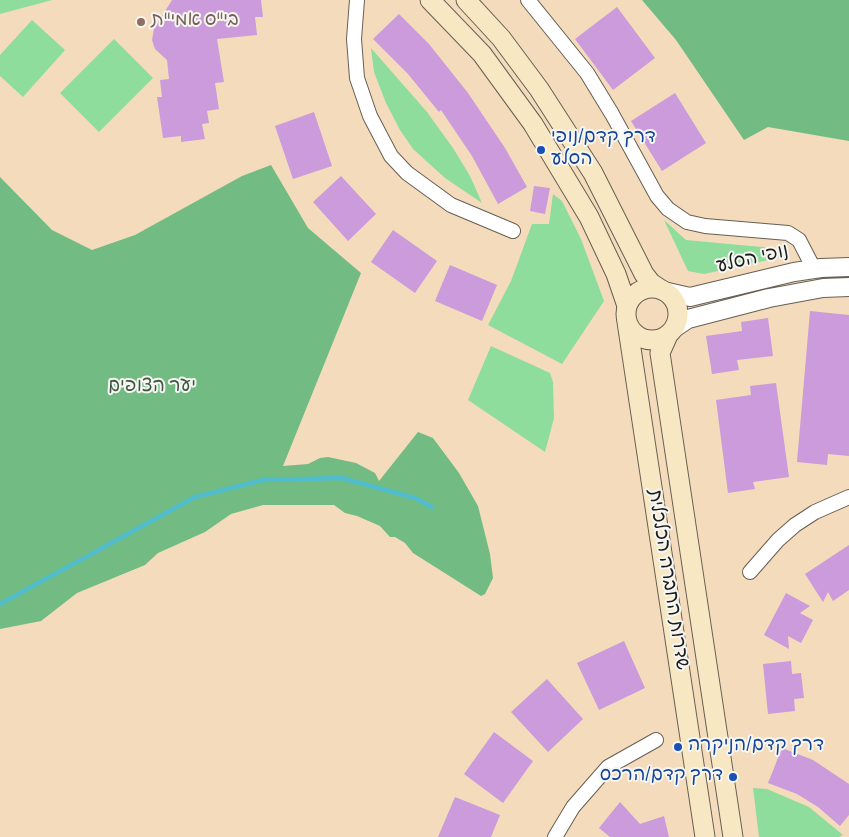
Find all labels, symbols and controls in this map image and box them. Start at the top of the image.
place label: בי"ס אמי"ת [151,11,239,33]
marker: בי"ס אמי"ת [135,16,147,28]
place label: דרך קדם/נופי הסלע [551,128,656,172]
marker: דרך קדם/נופי הסלע [535,144,547,156]
street label: נופי הסלע [715,242,791,280]
park label: יער הצופים [108,377,196,399]
street label: שדרות החברה הכלכלית [640,488,692,672]
place label: דרך קדם/הניקרה [688,736,824,758]
marker: דרך קדם/הניקרה [672,741,684,753]
place label: דרך קדם/הרכס [600,766,723,788]
marker: דרך קדם/הרכס [727,771,739,783]

